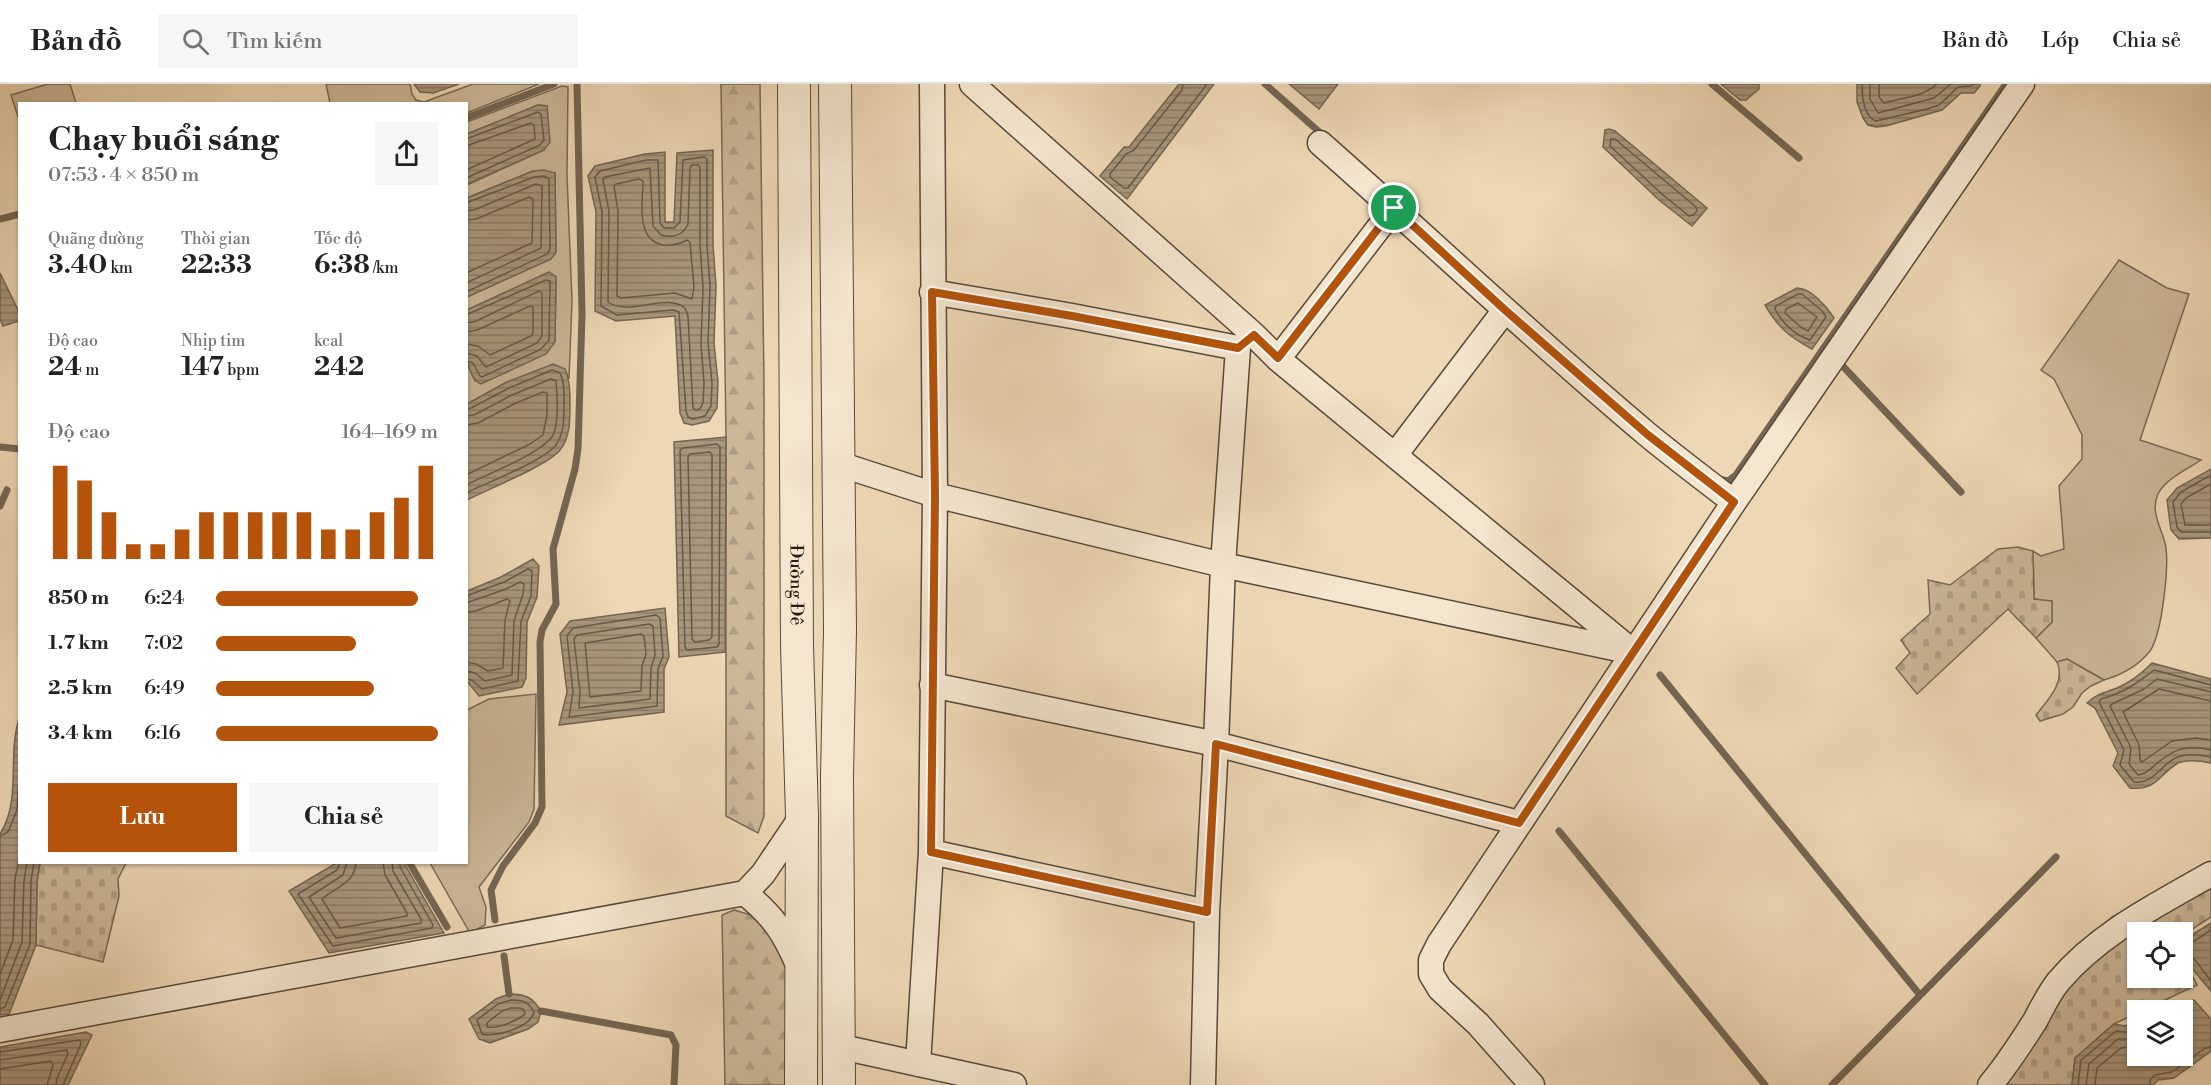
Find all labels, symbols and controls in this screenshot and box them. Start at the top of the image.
search box [158,14,578,68]
text: Bản đồ [30,24,122,59]
icon: search [179,25,212,58]
text: Tìm kiếm [227,28,323,55]
text: Bản đồ [1943,28,2009,54]
text: Lớp [2042,28,2079,54]
text: Chia sẻ [2112,28,2181,54]
text: Chạy buổi sáng [48,120,279,161]
button: share [375,122,438,185]
text: 07:53 · 4 × 850 m [48,163,199,188]
pin [1368,182,1419,233]
icon: arrive [1377,191,1410,224]
text: Quãng đường [48,229,144,249]
text: Thời gian [181,229,250,249]
text: Tốc độ [314,229,362,249]
text: 3.40 [48,249,107,281]
text: 22:33 [181,249,252,281]
text: 6:38 [314,249,370,281]
text: km [107,258,133,278]
text: /km [370,258,398,278]
text: Độ cao [48,331,98,351]
text: Nhịp tim [181,331,245,351]
text: kcal [314,331,343,351]
text: 24 [48,351,82,383]
text: 147 [181,351,224,383]
text: 242 [314,351,364,383]
text: m [82,360,99,380]
text: bpm [224,360,260,380]
text: Độ cao [48,420,110,445]
text: 164–169 m [341,420,438,445]
street label: Đường Đê [784,544,808,626]
text: 850 m [48,586,109,611]
text: 6:24 [144,586,184,611]
text: 1.7 km [48,631,109,656]
text: 7:02 [144,631,183,656]
text: 2.5 km [48,676,112,701]
text: 6:49 [144,676,185,701]
text: 3.4 km [48,721,113,746]
text: 6:16 [144,721,181,746]
button: Lưu [48,783,237,852]
button: Chia sẻ [249,783,438,852]
map controls [2127,922,2193,1066]
button: locate [2127,922,2193,988]
button: layers [2127,1000,2193,1066]

